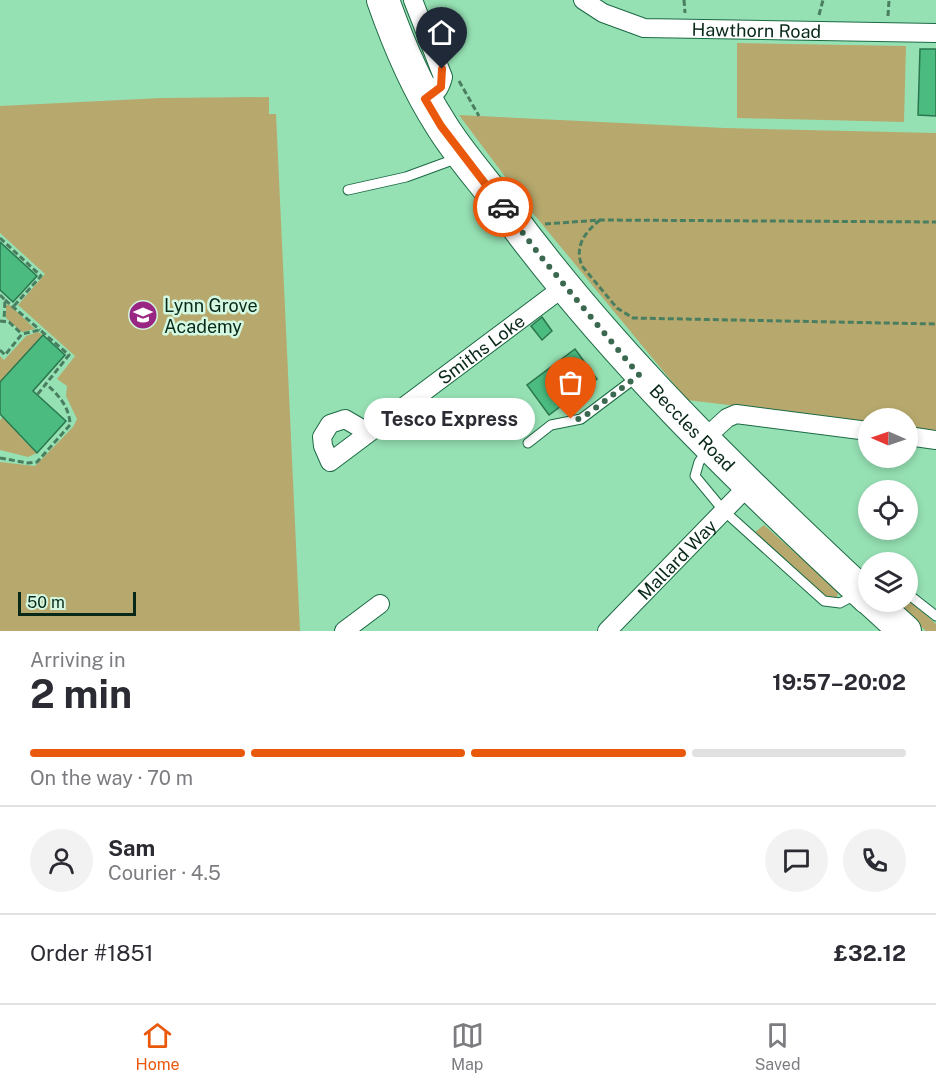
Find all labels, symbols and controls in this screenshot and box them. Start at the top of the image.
pin [416,7,467,69]
icon: home [425,16,458,49]
street label: Hawthorn Road [692,18,821,42]
courier [473,177,533,237]
icon: car [487,191,520,224]
place label: Lynn Grove Academy [164,295,258,337]
school or university icon: Lynn Grove Academy [127,299,159,331]
street label: Smiths Loke [433,310,528,388]
pin [545,357,596,419]
icon: bag [554,366,587,399]
street label: Beccles Road [646,380,739,475]
callout: Tesco Express [364,398,535,440]
text: Tesco Express [381,407,518,431]
north arrow [858,408,918,468]
map controls [858,408,918,612]
button: locate [858,480,918,540]
street label: Mallard Way [633,515,721,604]
button: layers [858,552,918,612]
scale bar [18,589,136,616]
text: 50 m [27,593,65,612]
text: Arriving in [30,648,125,672]
text: 19:57–20:02 [772,669,906,695]
text: 2 min [30,671,132,717]
text: On the way · 70 m [30,766,193,790]
button: person [30,829,93,892]
button: chat [765,829,828,892]
button: phone [843,829,906,892]
text: Sam [108,835,155,861]
text: Courier · 4.5 [108,861,221,885]
text: Order #1851 [30,940,153,966]
text: £32.12 [834,940,906,966]
tab: Home [136,1019,180,1074]
tab: Map [451,1019,484,1074]
tab: Saved [755,1019,800,1074]

